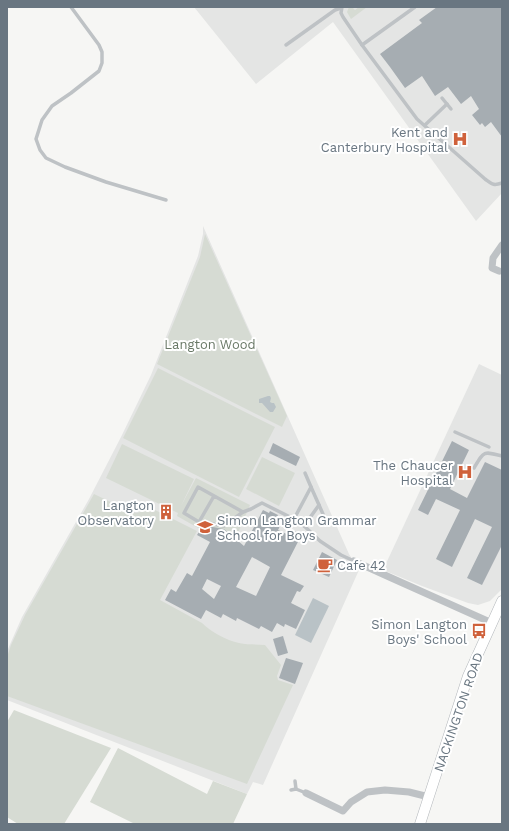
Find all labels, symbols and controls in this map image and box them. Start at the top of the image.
place label: Kent and Canterbury Hospital [321,125,448,155]
hospital icon: Kent and Canterbury Hospital [451,130,469,148]
park label: Langton Wood [164,337,256,352]
place label: The Chaucer Hospital [373,458,453,488]
hospital icon: The Chaucer Hospital [456,463,474,481]
place label: Langton Observatory [78,498,154,528]
building icon: Langton Observatory [157,503,175,521]
place label: Simon Langton Grammar School for Boys [217,513,377,543]
school or university icon: Simon Langton Grammar School for Boys [196,518,214,536]
cafe icon: Cafe 42 [316,556,334,574]
place label: Cafe 42 [337,558,386,573]
place label: Simon Langton Boys' School [371,617,467,647]
bus stop icon: Simon Langton Boys' School [470,622,488,640]
street label: NACKINGTON ROAD [431,651,486,774]

